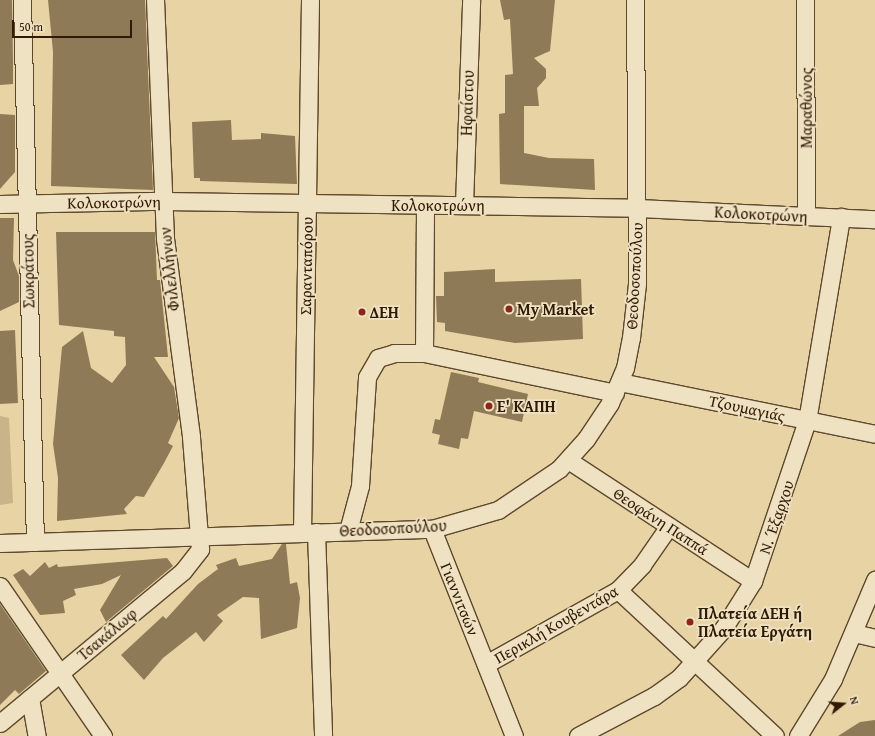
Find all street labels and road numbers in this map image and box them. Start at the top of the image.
street label: Μαραθώνος [796,68,816,148]
street label: Ηφαίστου [456,70,478,136]
street label: Κολοκοτρώνη [67,192,161,212]
street label: Κολοκοτρώνη [391,195,485,215]
street label: Κολοκοτρώνη [714,202,808,226]
street label: Σαρανταπόρου [296,217,316,315]
street label: Θεοδοσοπούλου [622,222,646,330]
street label: Φιλελλήνων [155,226,183,312]
street label: Σωκράτους [18,234,38,308]
street label: Τζουμαγιάς [707,391,787,425]
street label: Ν. Έξαρχου [754,478,798,556]
street label: Θεοφάνη Παππά [610,483,712,559]
street label: Θεοδοσοπούλου [339,516,447,540]
street label: Γιαννιτσών [437,560,483,638]
street label: Περικλή Κουβεντάρα [491,581,621,667]
street label: Τσακάλωφ [73,604,141,664]

